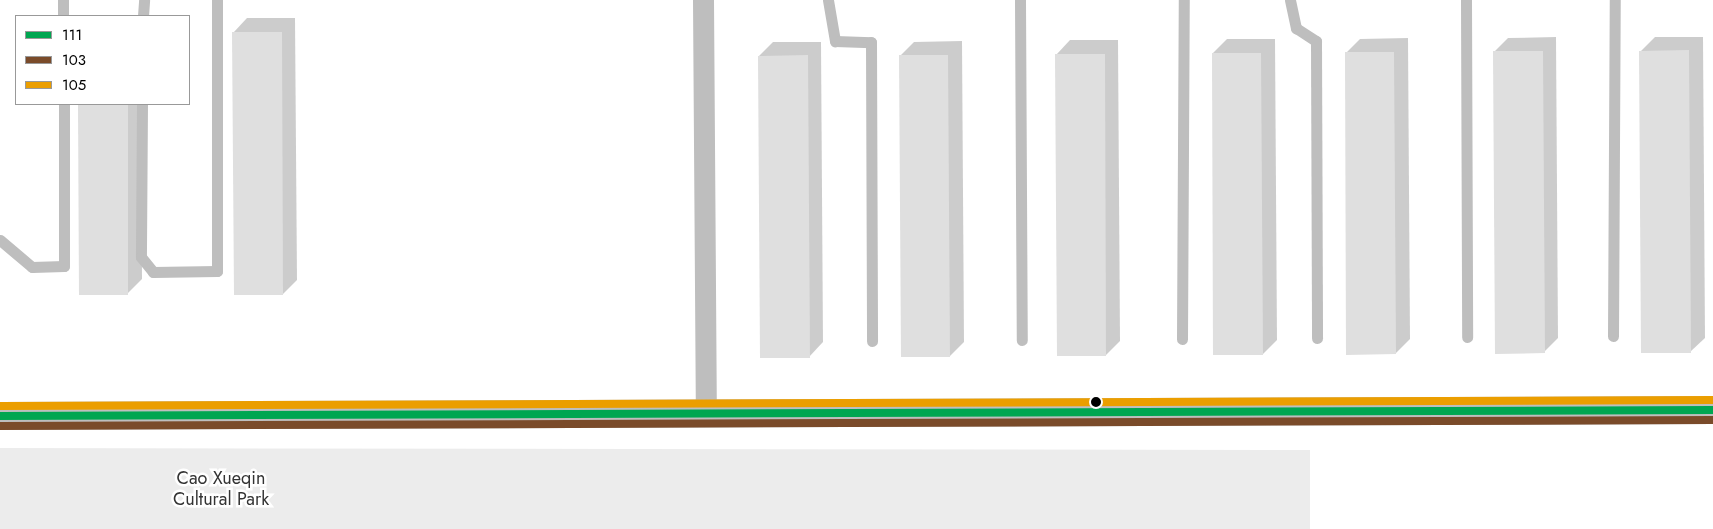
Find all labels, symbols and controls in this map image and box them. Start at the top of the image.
legend [15,15,190,105]
text: 111 [62,24,82,46]
text: 103 [62,49,86,71]
text: 105 [62,74,86,96]
unlabelled marker [1091,397,1101,407]
park label: Cao Xueqin Cultural Park [173,468,269,510]

